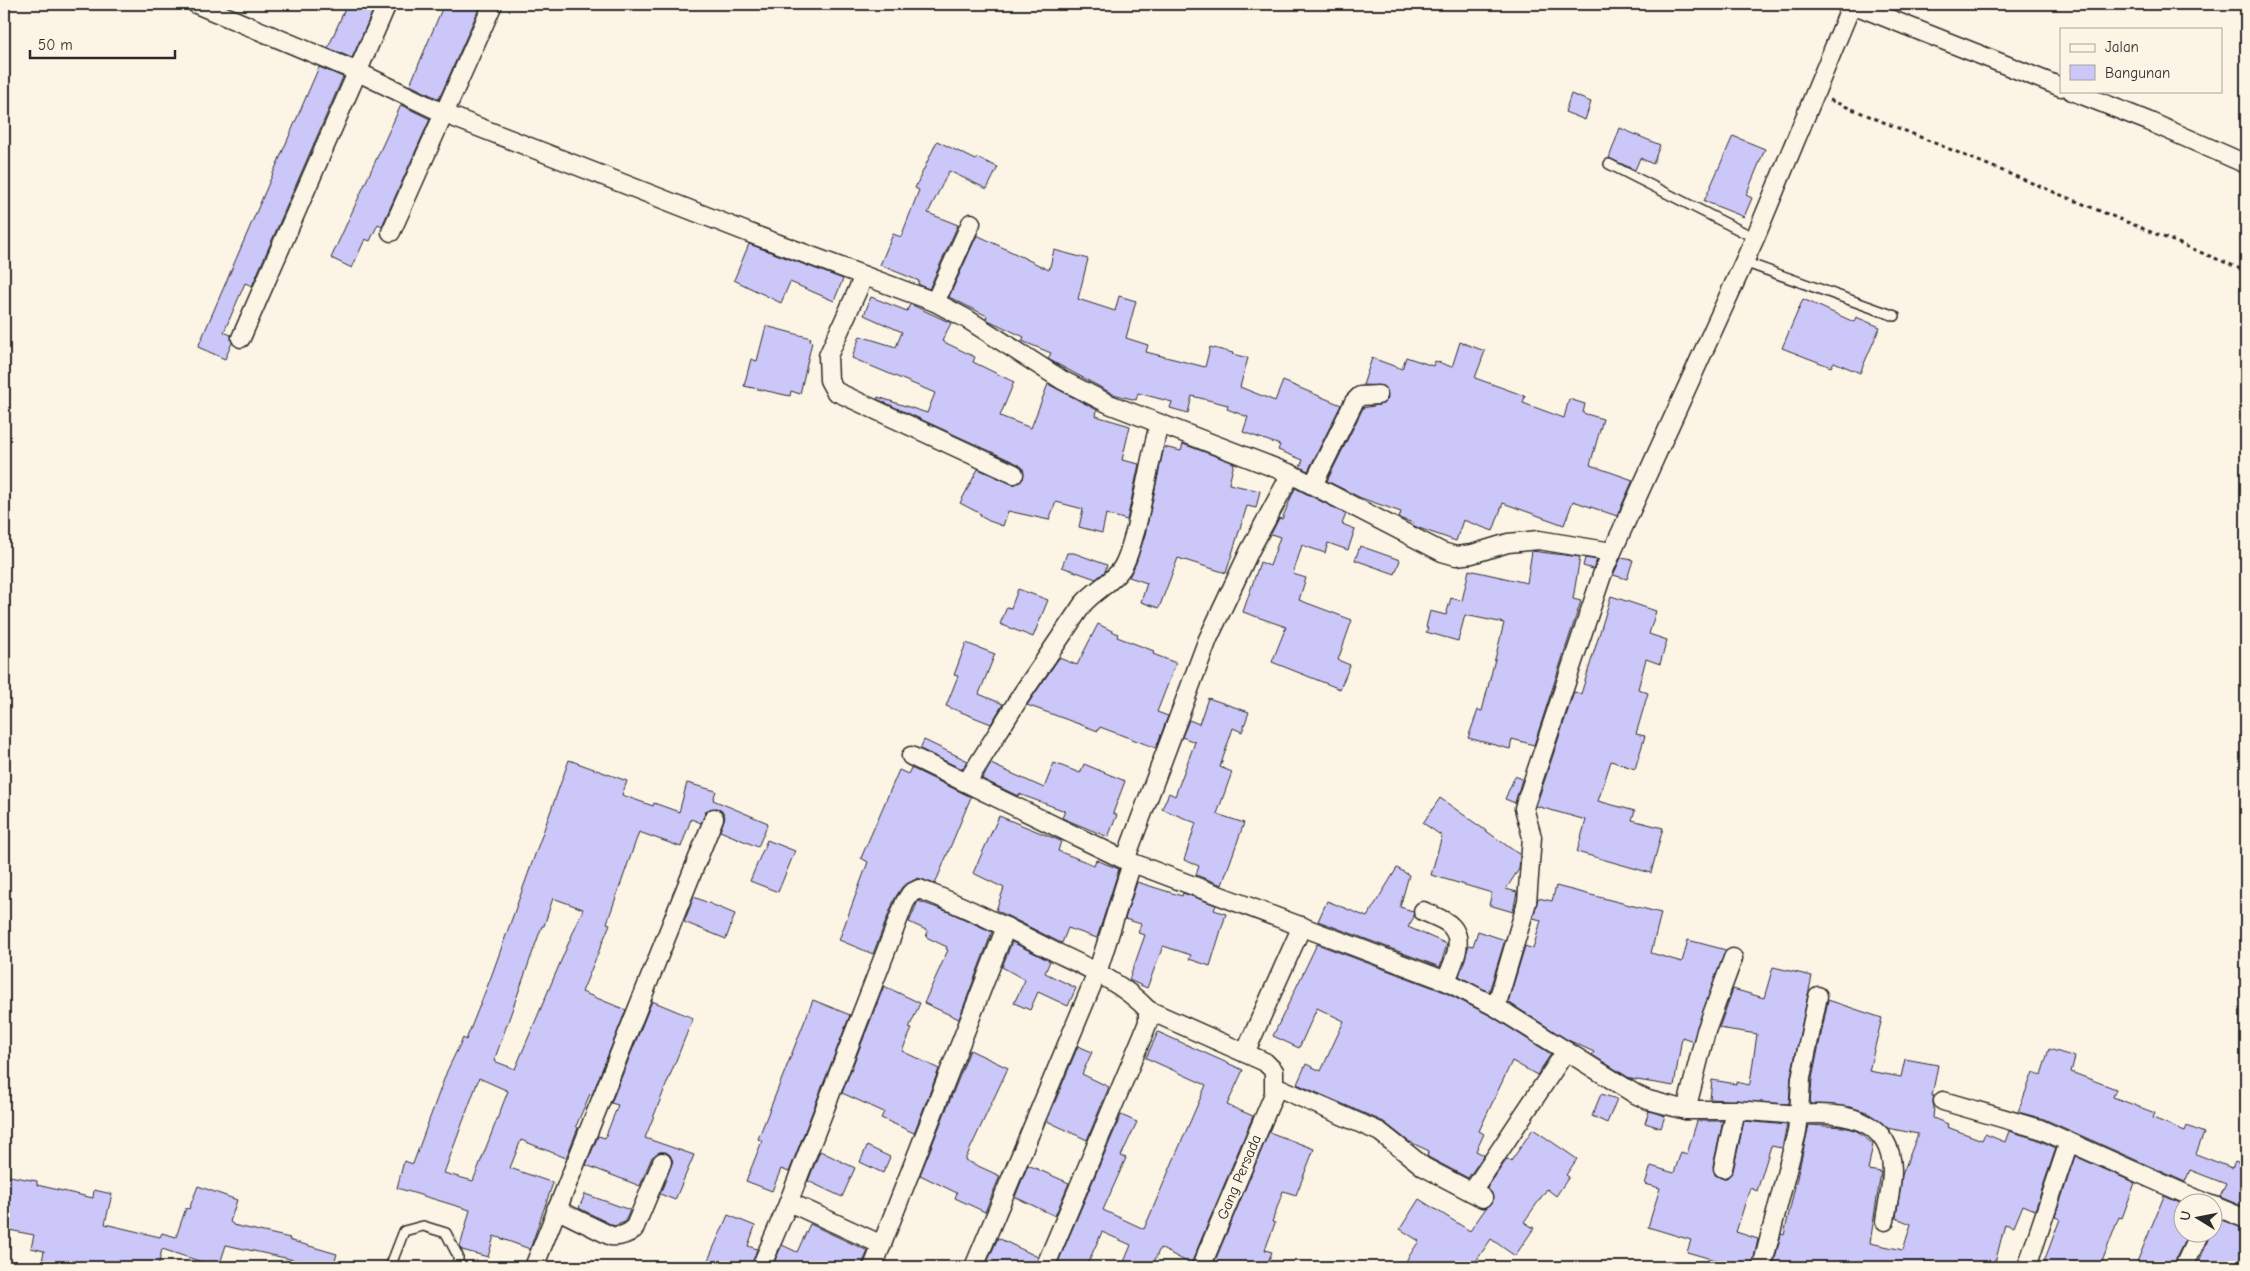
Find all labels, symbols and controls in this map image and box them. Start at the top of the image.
scale bar [30,28,175,60]
legend [2060,28,2222,92]
text: 50 m [38,36,73,54]
text: Jalan [2105,38,2139,56]
text: Bangunan [2105,64,2170,82]
street label: Gang Persada [1213,1132,1265,1222]
north arrow [2172,1194,2222,1244]
text: U [2177,1210,2195,1222]

